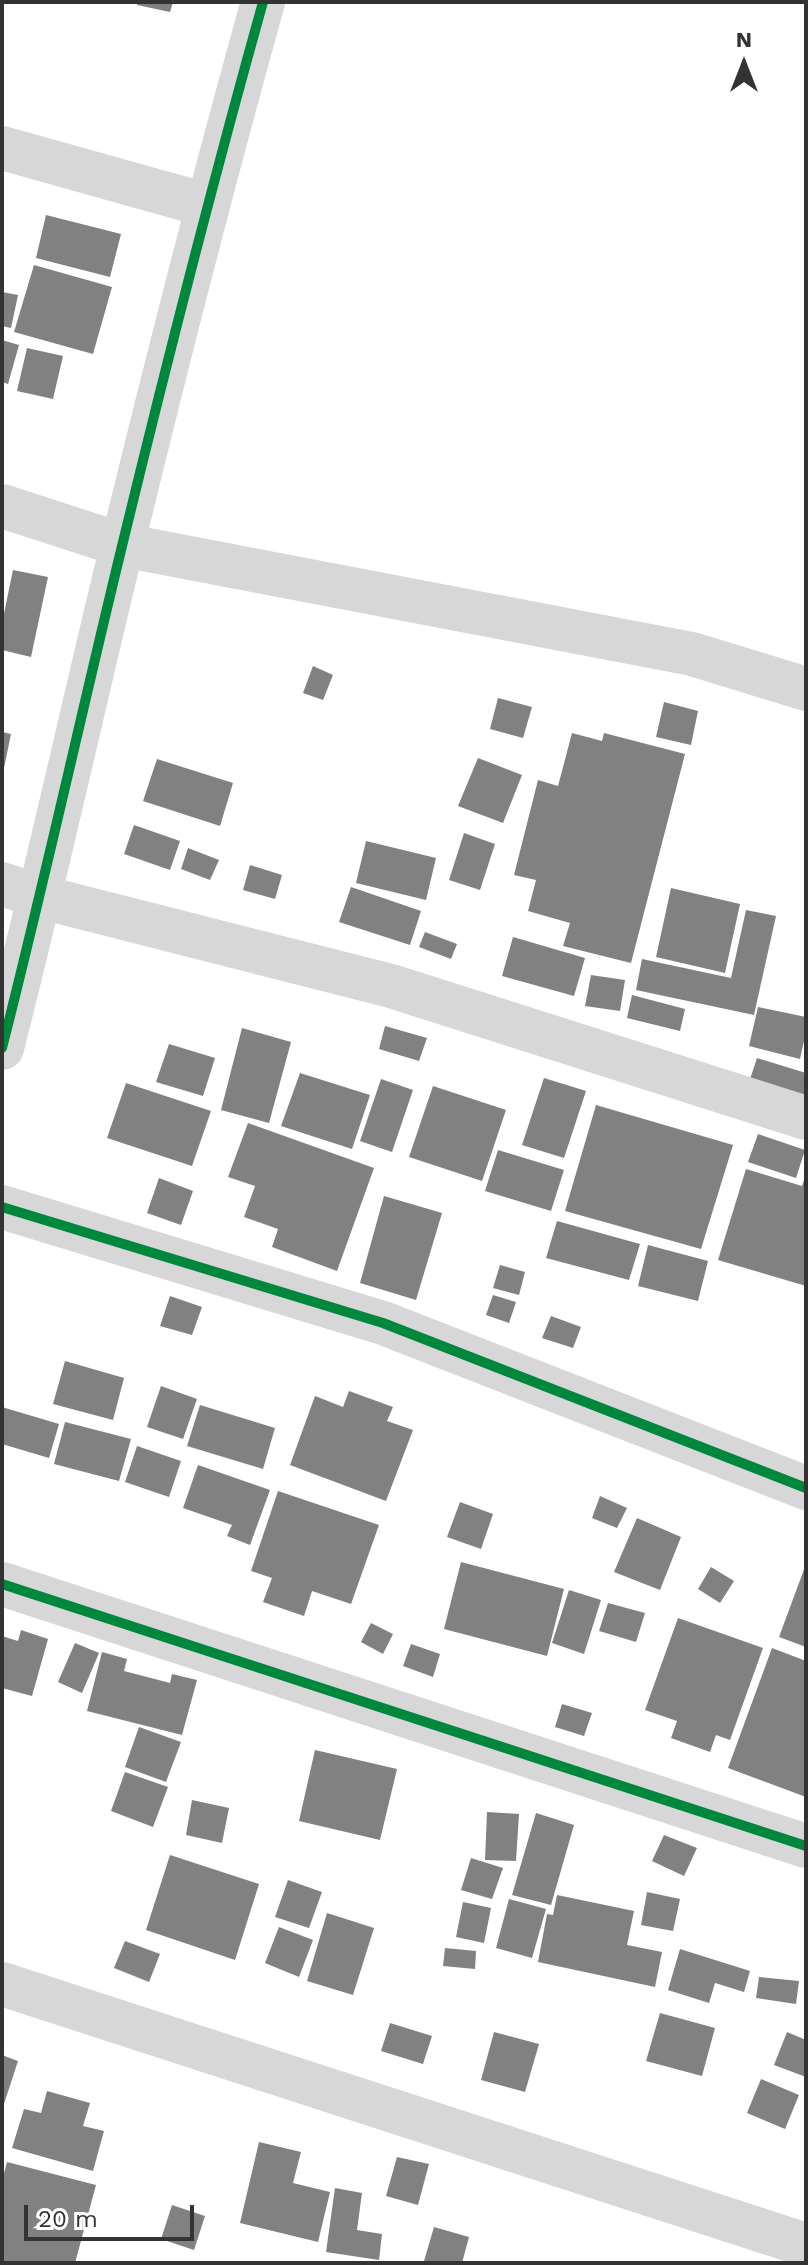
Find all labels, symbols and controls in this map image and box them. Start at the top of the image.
north arrow [704,24,784,104]
text: N [736,27,752,52]
scale bar [28,2189,198,2239]
text: 20 m [38,2205,98,2233]

